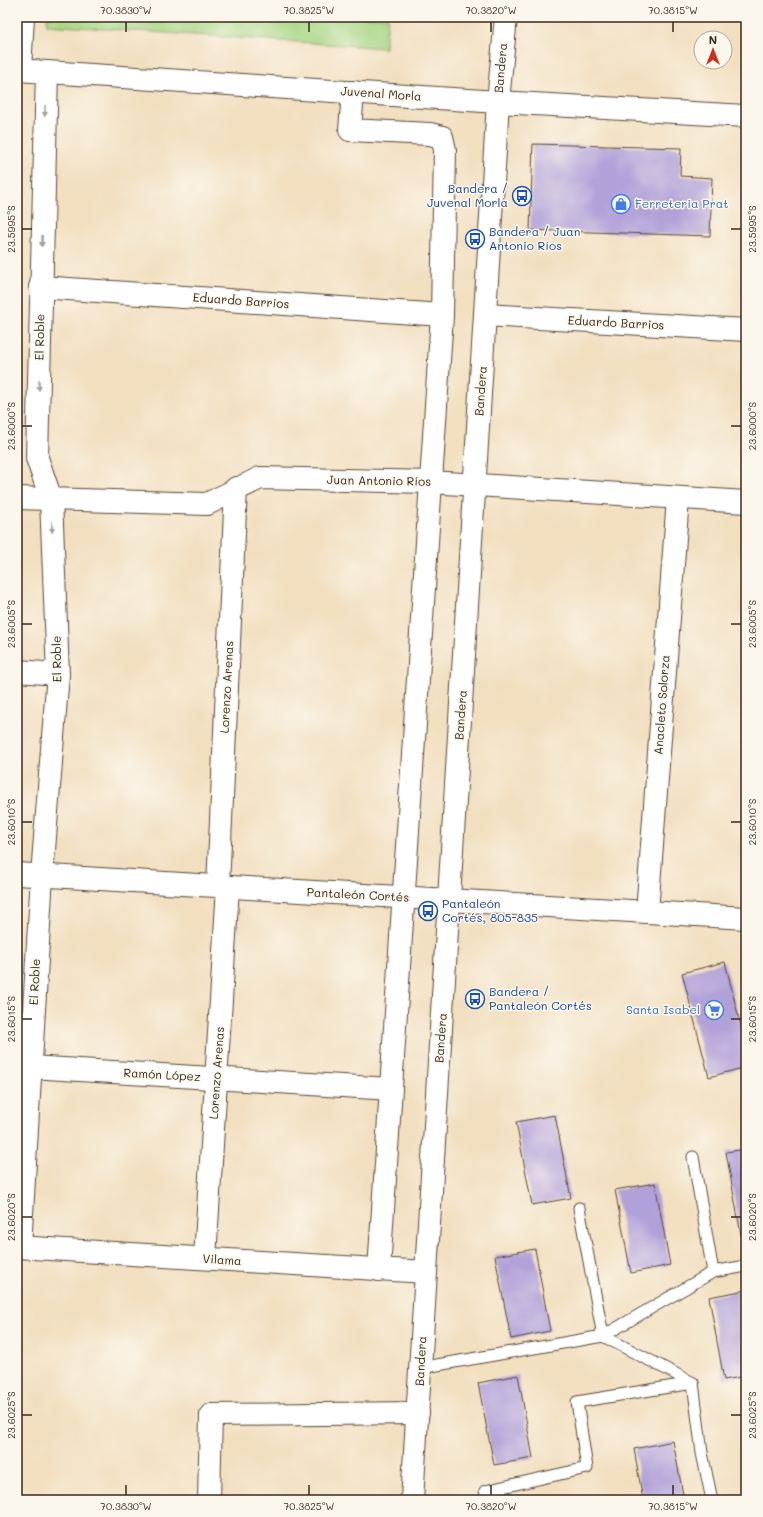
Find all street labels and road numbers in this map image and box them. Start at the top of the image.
street label: Bandera [490,42,510,94]
street label: Juvenal Morla [340,82,422,104]
street label: Eduardo Barrios [192,289,290,311]
street label: Eduardo Barrios [567,311,665,333]
street label: El Roble [31,314,47,360]
street label: Bandera [470,365,490,416]
street label: Juan Antonio Ríos [327,471,431,489]
street label: El Roble [48,636,64,682]
street label: Lorenzo Arenas [216,640,236,734]
street label: Anacleto Solorza [650,654,672,756]
street label: Bandera [450,689,470,740]
street label: Pantaleón Cortés [306,883,410,905]
street label: El Roble [25,958,43,1006]
street label: Bandera [430,1012,450,1063]
street label: Lorenzo Arenas [205,1026,227,1120]
street label: Ramón López [123,1064,201,1084]
street label: Vilama [202,1250,242,1268]
street label: Bandera [411,1336,429,1386]

